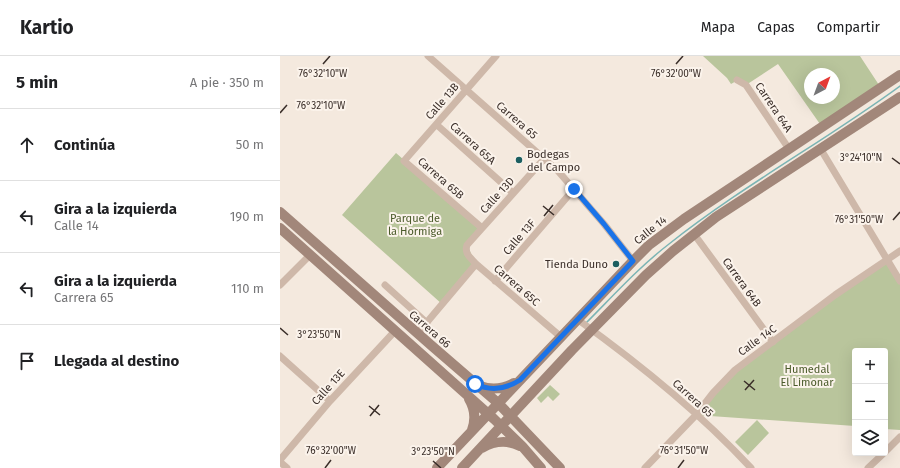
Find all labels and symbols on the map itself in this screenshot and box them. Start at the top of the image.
text: 76°32'10"W [299,68,348,80]
text: 76°32'00"W [651,68,702,80]
north arrow [804,68,840,104]
street label: Calle 13B [423,80,462,122]
street label: Carrera 64A [752,80,795,135]
street label: Carrera 65 [493,99,540,142]
text: 76°32'10"W [297,100,346,112]
street label: Carrera 65A [447,120,499,168]
place label: Bodegas del Campo [527,148,580,174]
text: 3°24'10"N [840,152,882,164]
street label: Carrera 65B [415,155,467,202]
marker: Bodegas del Campo [514,155,524,165]
street label: Calle 13D [478,174,517,216]
route end [565,180,583,198]
park label: Parque de la Hormiga [388,212,442,238]
street label: Calle 14 [632,213,669,247]
text: 76°31'50"W [835,214,884,226]
street label: Calle 13F [500,216,539,258]
street label: Carrera 64B [719,255,764,310]
place label: Tienda Duno [545,258,608,271]
marker: Tienda Duno [611,259,621,269]
street label: Carrera 65C [491,262,542,309]
street label: Carrera 66 [406,308,453,351]
street label: Calle 14C [736,322,779,359]
text: 3°23'50"N [297,329,341,341]
park label: Humedal El Limonar [780,363,834,389]
street label: Calle 13E [309,367,348,408]
route start [466,375,484,393]
street label: Carrera 65 [670,377,716,420]
text: 76°32'00"W [306,445,357,457]
text: 76°31'50"W [660,445,709,457]
text: 3°23'50"N [411,446,455,458]

